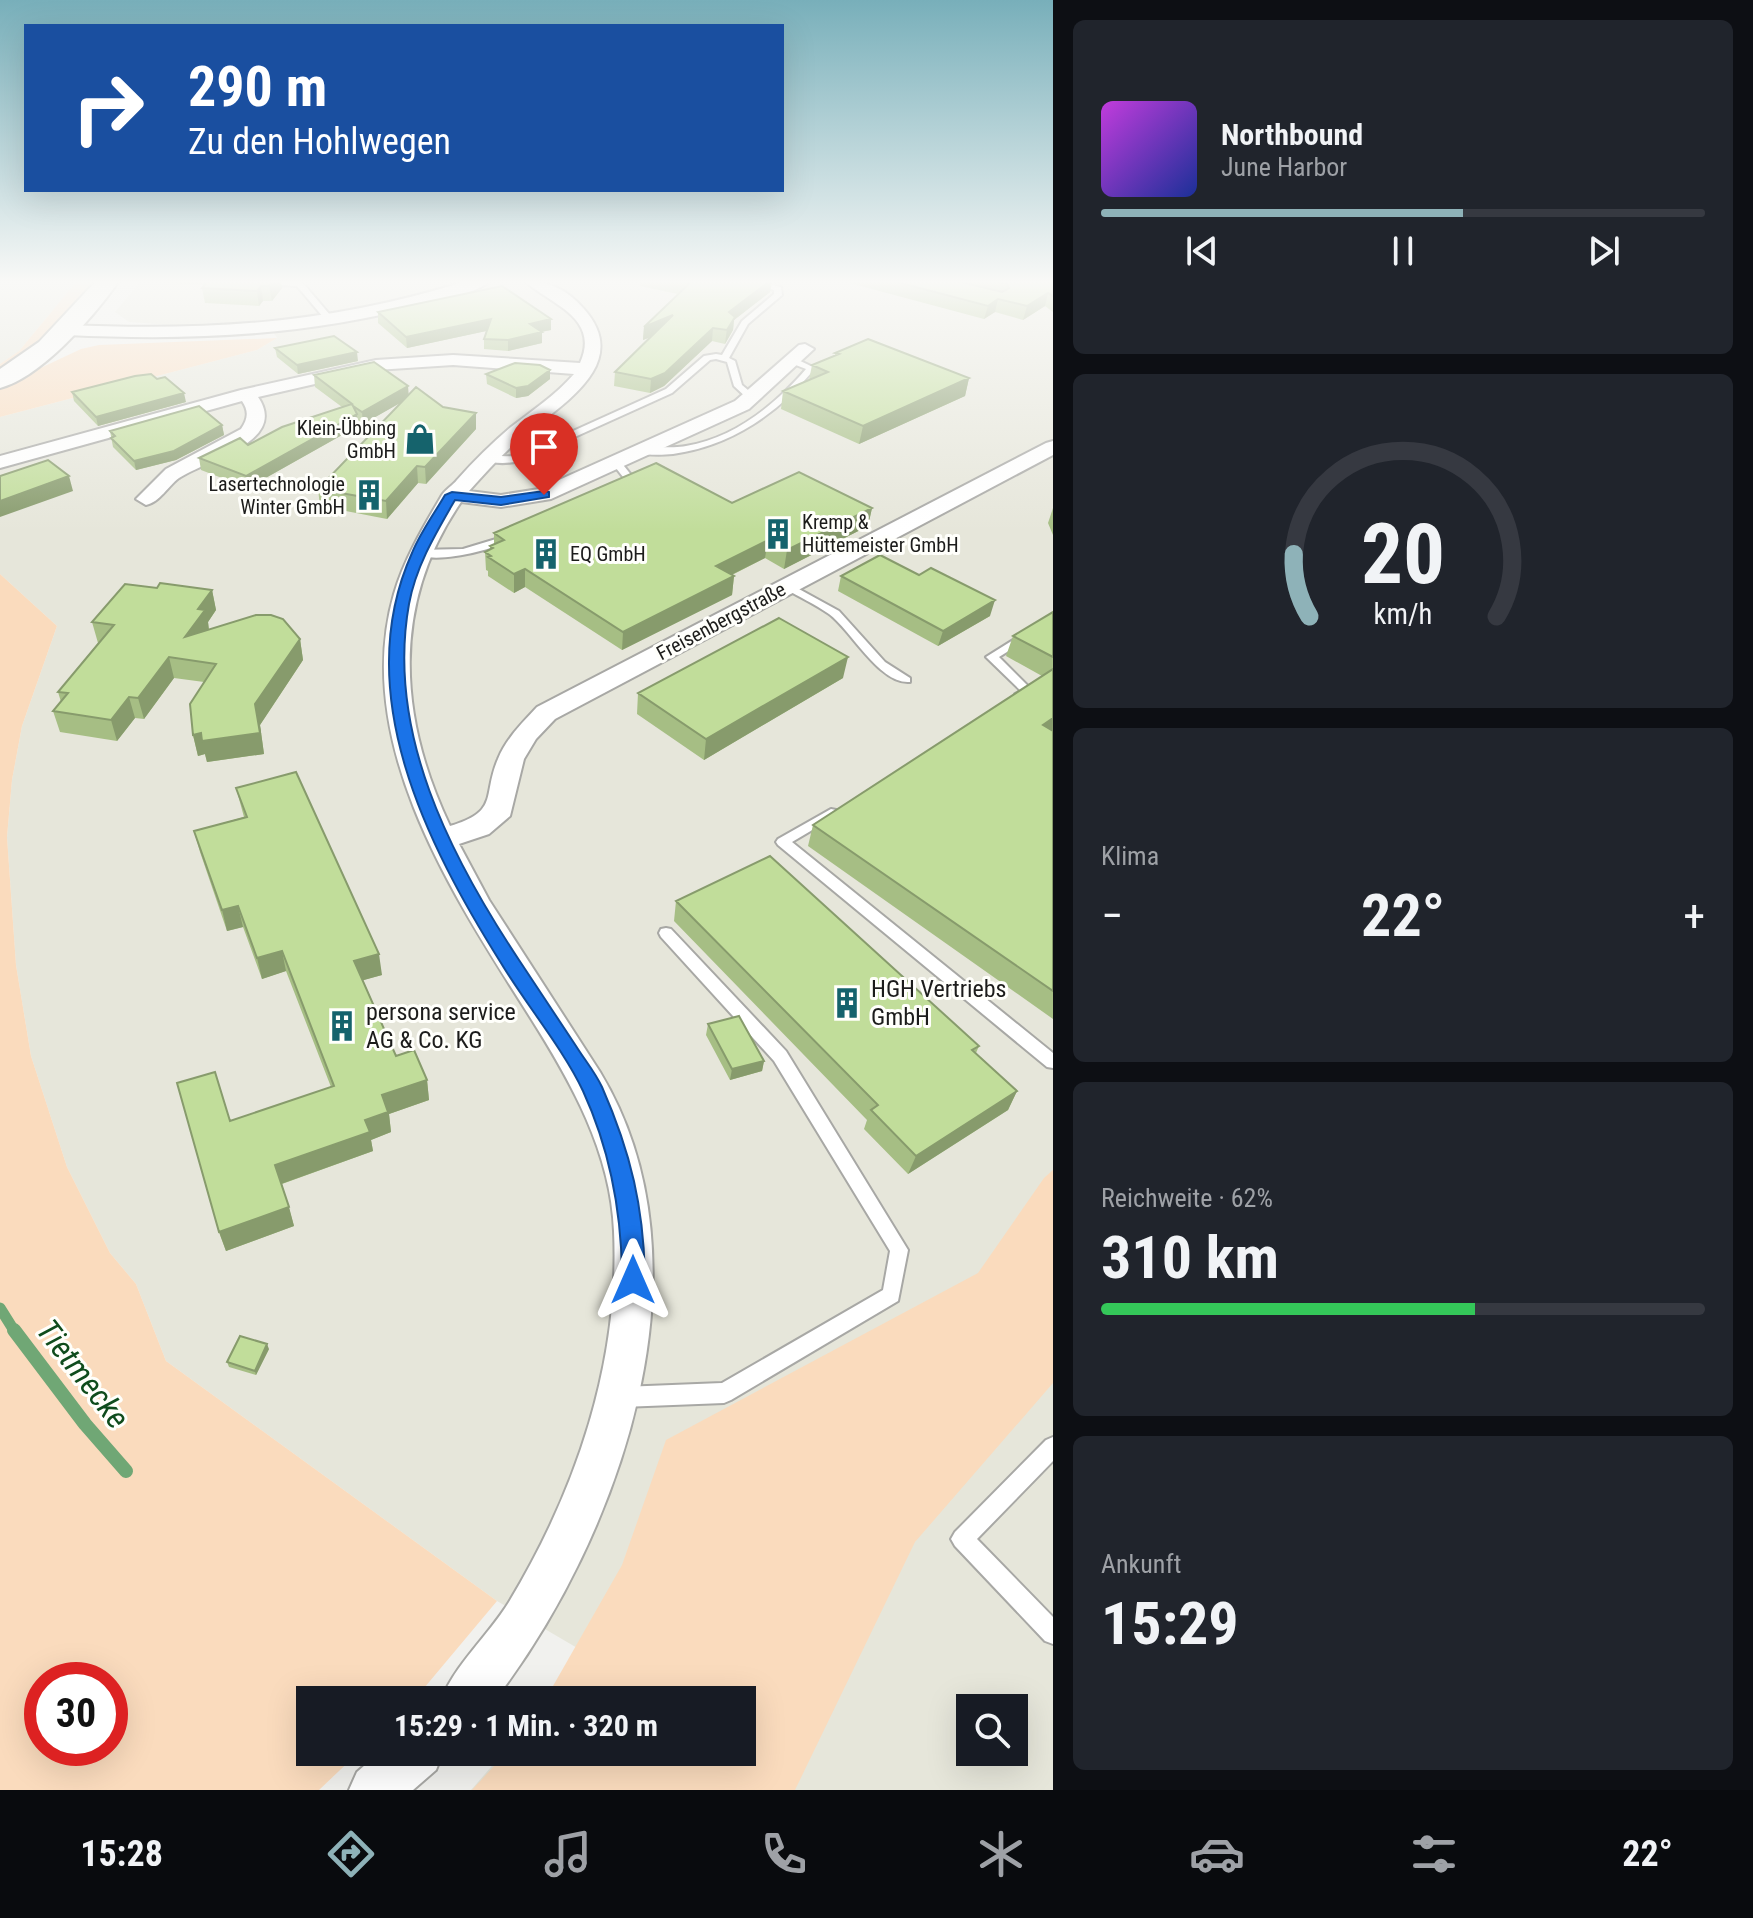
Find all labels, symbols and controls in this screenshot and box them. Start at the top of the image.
text: 290 m [188,54,327,120]
icon: right [56,56,160,160]
text: Northbound [1221,117,1363,152]
text: Zu den Hohlwegen [188,121,451,163]
text: June Harbor [1221,152,1347,182]
icon: previous [1180,229,1224,273]
icon: pause [1381,229,1425,273]
icon: next [1582,229,1626,273]
pin [510,413,578,495]
place label: Klein-Übbing GmbH [297,416,396,463]
shop icon: Klein-Übbing GmbH [403,422,437,456]
icon: arrive [522,425,566,469]
place label: Lasertechnologie Winter GmbH [208,472,345,519]
building icon: Lasertechnologie Winter GmbH [352,478,386,512]
text: 20 [1361,506,1445,603]
place label: Kremp & Hüttemeister GmbH [802,510,959,557]
building icon: Kremp & Hüttemeister GmbH [761,517,795,551]
building icon: EQ GmbH [529,537,563,571]
place label: EQ GmbH [570,542,646,566]
street label: Freisenbergstraße [652,577,790,665]
text: km/h [1374,597,1432,631]
text: Klima [1101,841,1159,871]
text: 22° [1361,880,1445,951]
text: − [1101,890,1123,942]
text: + [1683,890,1705,942]
place label: HGH Vertriebs GmbH [871,975,1007,1031]
building icon: HGH Vertriebs GmbH [830,986,864,1020]
place label: persona service AG & Co. KG [366,998,516,1054]
building icon: persona service AG & Co. KG [325,1009,359,1043]
text: Reichweite · 62% [1101,1183,1273,1213]
text: 310 km [1101,1222,1279,1293]
position arrow [591,1238,675,1322]
water label: Tietmecke [29,1312,137,1436]
text: Ankunft [1101,1549,1181,1579]
text: 15:29 [1101,1588,1239,1659]
speed limit sign: 30 [24,1662,128,1766]
map controls [956,1694,1028,1766]
button: search [956,1694,1028,1766]
text: 15:29 · 1 Min. · 320 m [394,1708,658,1743]
icon: directions [323,1826,379,1882]
icon: music [540,1826,596,1882]
icon: phone [756,1826,812,1882]
icon: climate [973,1826,1029,1882]
icon: car [1189,1826,1245,1882]
icon: filters [1406,1826,1462,1882]
text: 15:28 [80,1833,163,1875]
text: 22° [1622,1833,1673,1875]

